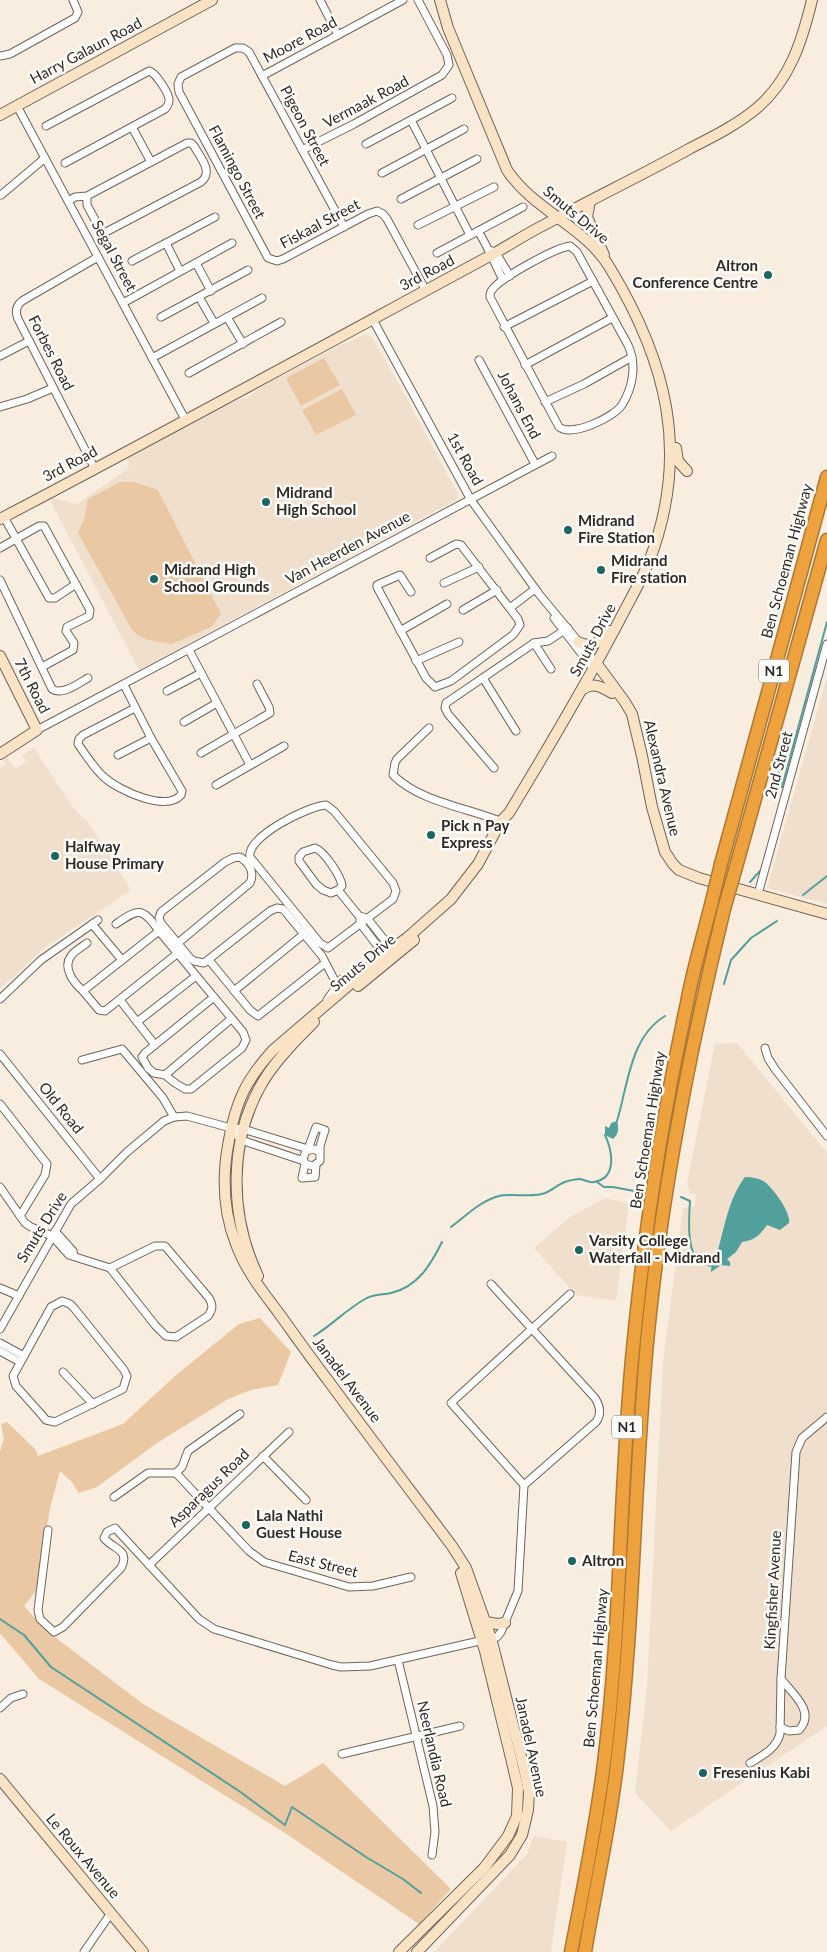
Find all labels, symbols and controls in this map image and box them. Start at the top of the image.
street label: Moore Road [260,12,339,66]
street label: Harry Galaun Road [27,13,145,87]
street label: Vermaak Road [320,71,411,131]
street label: Pigeon Street [277,82,335,169]
street label: Flamingo Street [206,122,270,222]
street label: Smuts Drive [540,182,613,247]
street label: Fiskaal Street [276,194,363,252]
street label: Segal Street [89,217,141,295]
street label: 3rd Road [396,250,457,294]
place label: Altron Conference Centre [632,256,758,291]
marker: Altron Conference Centre [762,269,774,281]
street label: Forbes Road [25,312,78,393]
street label: Johans End [494,367,545,442]
street label: 1st Road [444,429,488,488]
street label: 3rd Road [39,441,100,485]
street label: Ben Schoeman Highway [757,481,815,640]
place label: Midrand High School [276,483,356,518]
marker: Midrand High School [260,496,272,508]
street label: Van Heerden Avenue [282,507,413,588]
place label: Midrand Fire Station [578,511,655,546]
marker: Midrand Fire Station [562,524,574,536]
place label: Midrand Fire station [611,551,687,586]
place label: Midrand High School Grounds [164,560,270,595]
marker: Midrand Fire station [595,564,607,576]
marker: Midrand High School Grounds [148,573,160,585]
street label: Smuts Drive [565,600,619,679]
street label: 7th Road [11,655,54,716]
road number: N1 [759,659,789,682]
street label: Alexandra Avenue [641,718,685,838]
street label: 2nd Street [760,729,796,800]
place label: Pick n Pay Express [441,816,510,851]
marker: Pick n Pay Express [425,829,437,841]
place label: Halfway House Primary [65,837,164,872]
marker: Halfway House Primary [49,850,61,862]
street label: Smuts Drive [326,930,399,995]
street label: Ben Schoeman Highway [626,1049,668,1210]
street label: Old Road [36,1078,88,1137]
street label: Smuts Drive [12,1188,70,1265]
place label: Varsity College Waterfall - Midrand [588,1231,720,1266]
marker: Varsity College Waterfall - Midrand [573,1244,585,1256]
street label: Janadel Avenue [310,1333,386,1426]
road number: N1 [612,1415,642,1438]
street label: Asparagus Road [164,1444,252,1530]
place label: Lala Nathi Guest House [256,1506,342,1541]
marker: Lala Nathi Guest House [240,1519,252,1531]
street label: Kingfisher Avenue [760,1530,784,1650]
street label: East Street [286,1546,361,1581]
place label: Altron [581,1551,624,1569]
marker: Altron [566,1555,578,1567]
street label: Ben Schoeman Highway [579,1587,611,1748]
street label: Janadel Avenue [513,1695,551,1799]
street label: Neerlandia Road [414,1699,456,1809]
place label: Fresenius Kabi [713,1763,810,1781]
marker: Fresenius Kabi [697,1767,709,1779]
street label: Le Roux Avenue [43,1809,125,1901]

